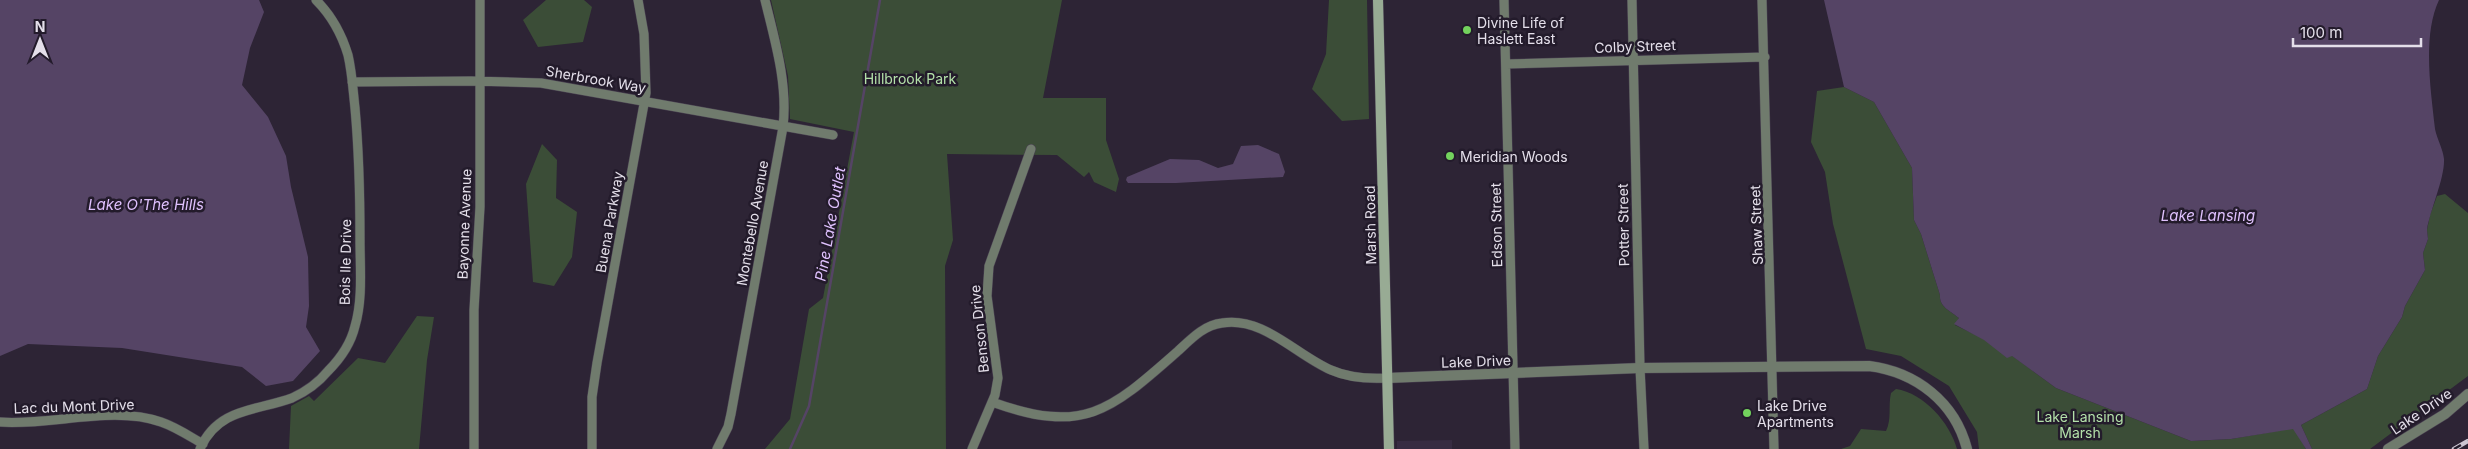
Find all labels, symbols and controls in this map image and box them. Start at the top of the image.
place label: Divine Life of Haslett East [1477,14,1564,47]
north arrow [15,15,65,65]
scale bar [2293,15,2420,47]
text: N [35,18,45,35]
text: 100 m [2300,23,2342,42]
marker: Divine Life of Haslett East [1461,24,1473,36]
street label: Colby Street [1594,36,1677,56]
street label: Sherbrook Way [545,62,648,96]
park label: Hillbrook Park [864,70,957,87]
place label: Meridian Woods [1460,148,1568,165]
marker: Meridian Woods [1444,150,1456,162]
street label: Montebello Avenue [733,159,771,287]
water label: Pine Lake Outlet [811,164,850,283]
street label: Bayonne Avenue [454,168,474,280]
street label: Buena Parkway [592,170,626,274]
street label: Edson Street [1487,182,1505,267]
street label: Potter Street [1614,183,1632,267]
street label: Shaw Street [1746,184,1766,265]
street label: Marsh Road [1361,185,1379,265]
water label: Lake O'The Hills [88,195,204,214]
water label: Lake Lansing [2161,206,2255,225]
street label: Bois Ile Drive [336,219,354,305]
street label: Benson Drive [966,284,992,374]
street label: Lake Drive [1441,351,1511,371]
street label: Lake Drive [2387,384,2455,438]
street label: Lac du Mont Drive [13,395,135,417]
place label: Lake Drive Apartments [1757,397,1834,430]
marker: Lake Drive Apartments [1741,407,1753,419]
park label: Lake Lansing Marsh [2037,408,2123,441]

